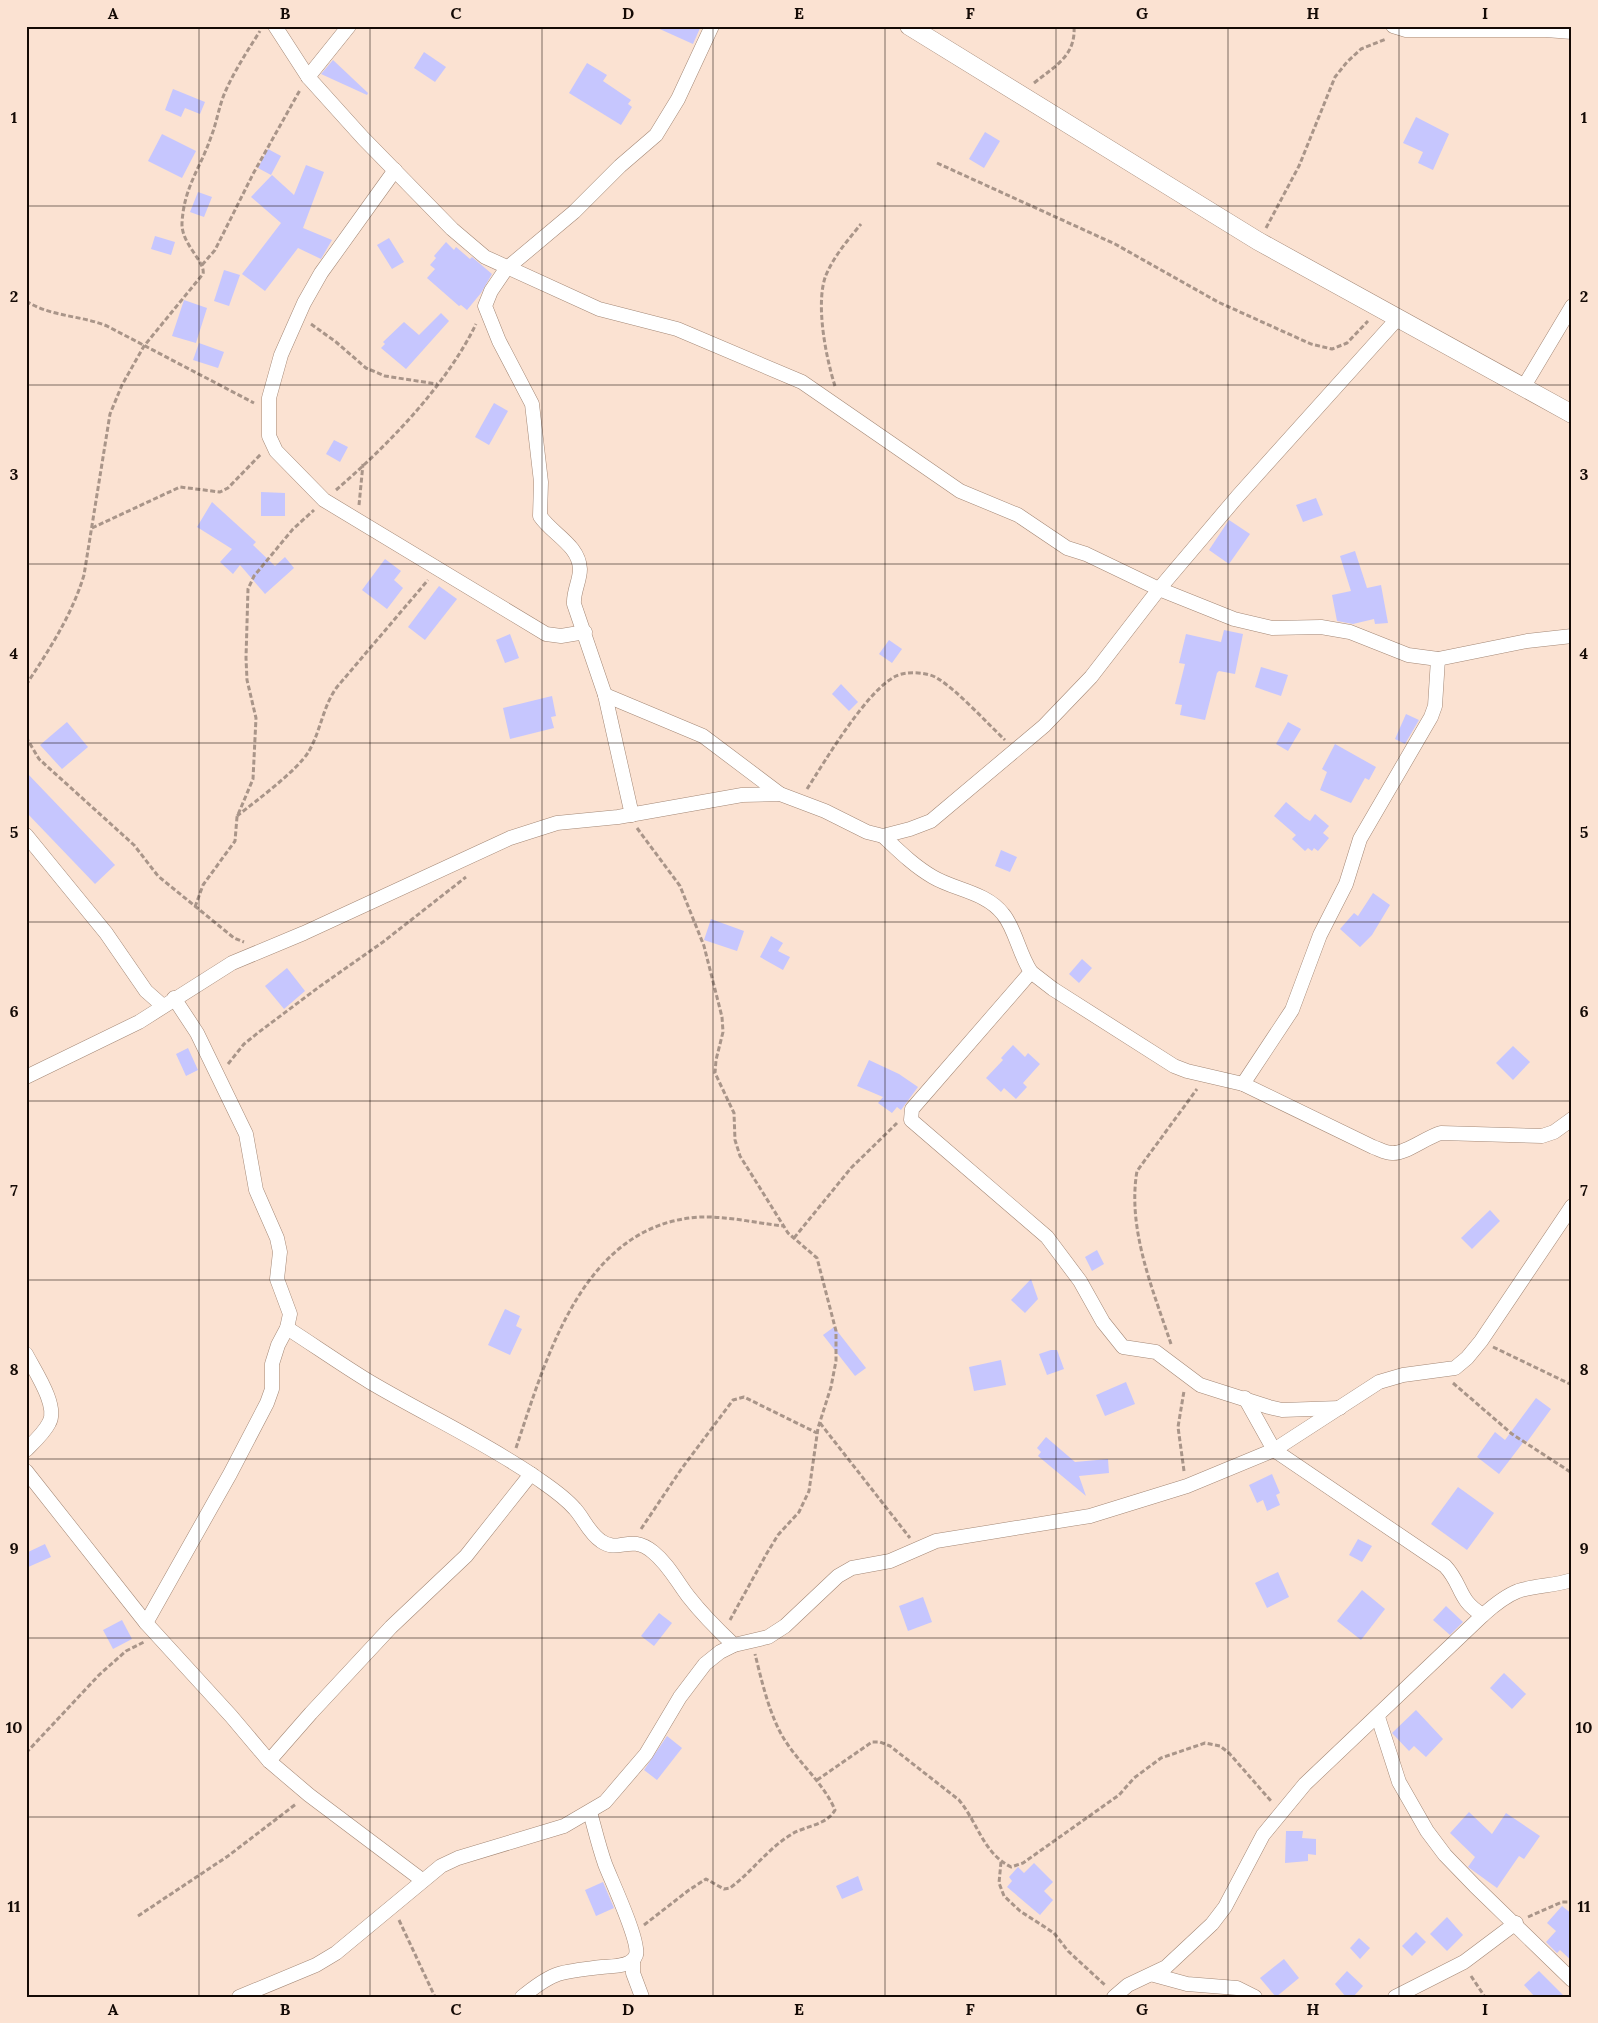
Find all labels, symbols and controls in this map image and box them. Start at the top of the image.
text: A [108,3,119,23]
text: B [280,3,291,23]
text: C [450,3,462,23]
text: D [622,3,634,23]
text: E [794,3,804,23]
text: F [965,3,975,23]
text: G [1136,3,1148,23]
text: H [1307,3,1320,23]
text: I [1482,3,1488,23]
text: 1 [11,107,17,127]
text: 1 [1581,107,1587,127]
text: 2 [10,286,18,306]
text: 2 [1580,286,1588,306]
text: 3 [10,464,19,484]
text: 3 [1580,464,1589,484]
text: 4 [10,643,19,663]
text: 4 [1580,643,1589,663]
text: 5 [10,822,19,842]
text: 5 [1580,822,1589,842]
text: 6 [9,1001,19,1021]
text: 6 [1579,1001,1589,1021]
text: 7 [10,1180,18,1200]
text: 7 [1580,1180,1588,1200]
text: 8 [9,1359,19,1379]
text: 8 [1579,1359,1589,1379]
text: 9 [9,1538,19,1558]
text: 9 [1579,1538,1589,1558]
text: 10 [6,1717,22,1737]
text: 10 [1576,1717,1592,1737]
text: 11 [8,1896,21,1916]
text: 11 [1578,1896,1591,1916]
text: A [108,1999,119,2019]
text: B [280,1999,291,2019]
text: C [450,1999,462,2019]
text: D [622,1999,634,2019]
text: E [794,1999,804,2019]
text: F [965,1999,975,2019]
text: G [1136,1999,1148,2019]
text: H [1307,1999,1320,2019]
text: I [1482,1999,1488,2019]

